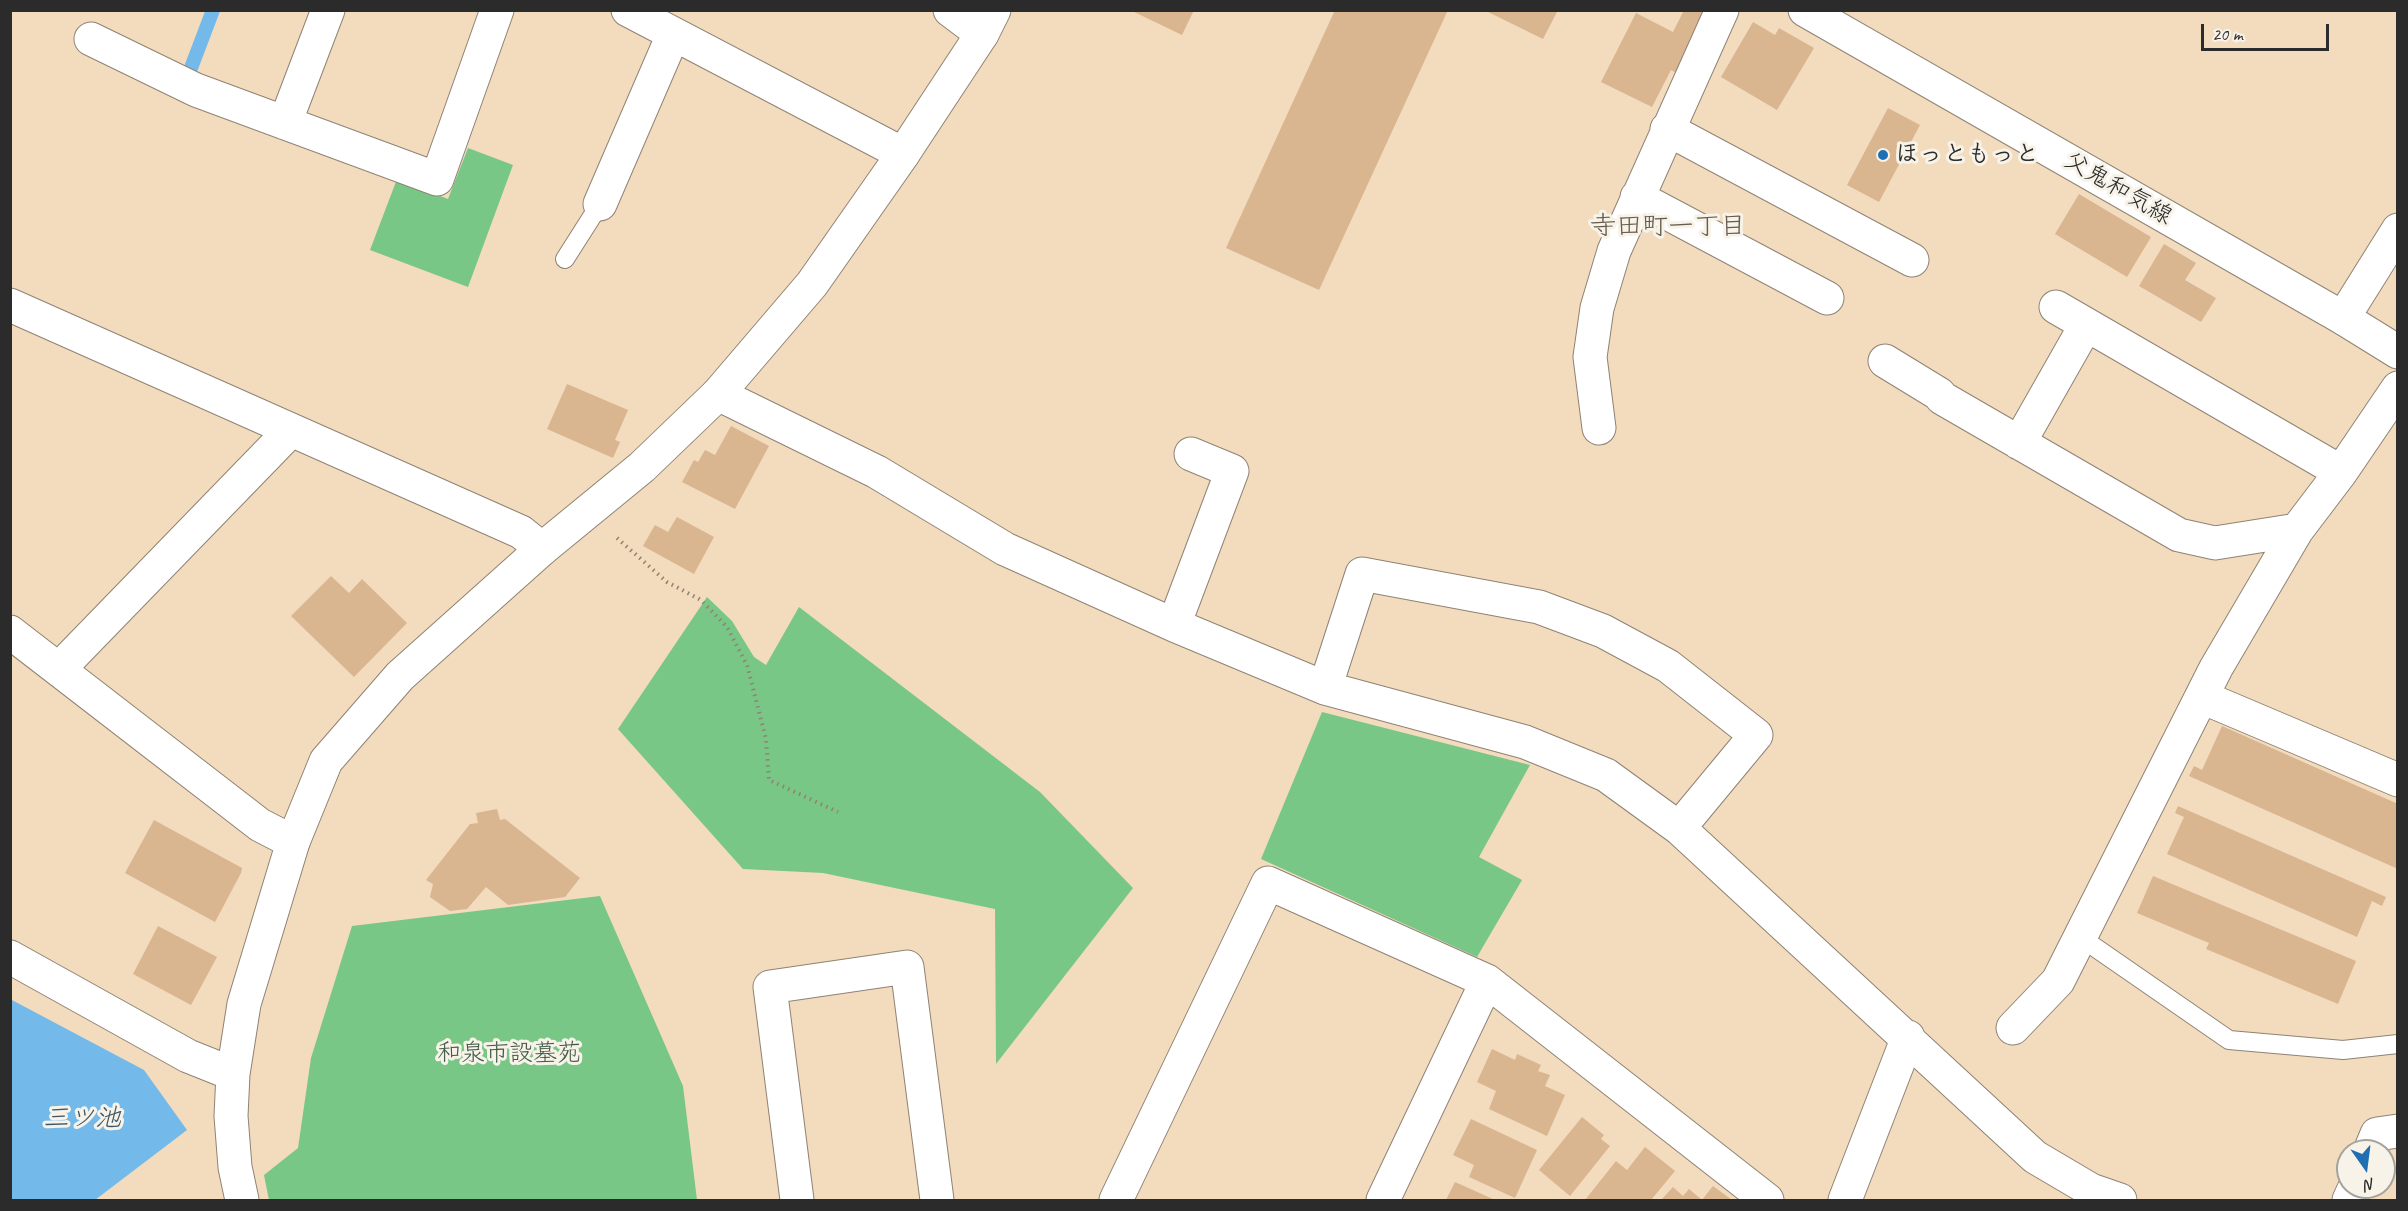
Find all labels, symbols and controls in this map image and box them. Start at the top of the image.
scale bar [2204,12,2332,50]
text: 20 m [2212,23,2243,45]
place label: ほっともっと [1895,141,2039,169]
street label: 父鬼和気線 [2059,147,2177,231]
marker: ほっともっと [1876,148,1890,162]
district label: 寺田町一丁目 [1590,211,1746,243]
park label: 和泉市設墓苑 [437,1040,581,1068]
water label: 三ツ池 [43,1103,121,1135]
north arrow [2336,1139,2396,1199]
text: N [2363,1174,2377,1195]

